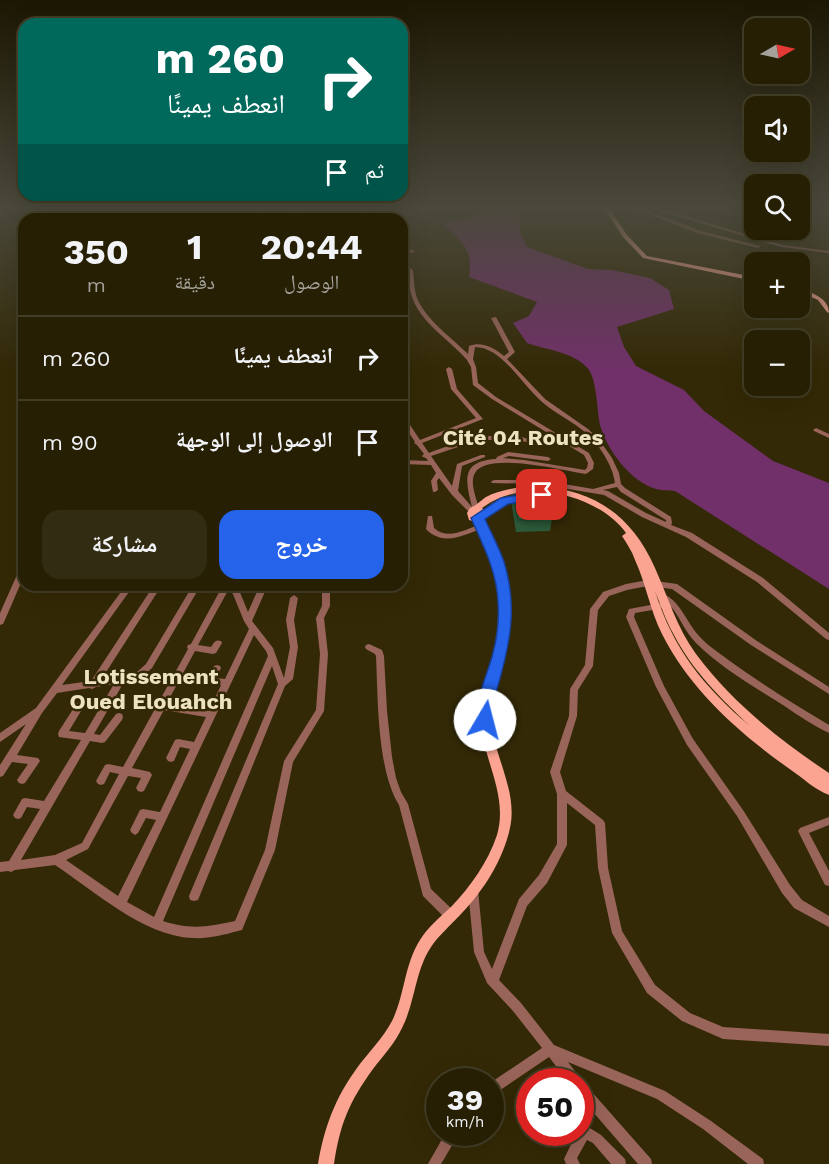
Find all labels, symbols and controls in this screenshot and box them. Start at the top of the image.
north arrow [744,18,810,84]
map controls [744,18,810,396]
text: 260 m [156,34,285,83]
icon: right [306,42,384,120]
text: انعطف يمينًا [167,88,285,120]
button: sound [744,96,810,162]
icon: arrive [320,156,353,189]
text: ثم [365,158,384,183]
button: search [744,174,810,240]
text: 1 [187,226,203,268]
text: 20:44 [261,226,363,268]
text: 350 [63,231,129,273]
button: + [744,252,810,318]
text: دقيقة [174,270,215,294]
text: الوصول [284,270,339,294]
text: m [87,273,106,297]
button: − [744,330,810,396]
icon: right [351,342,384,375]
text: انعطف يمينًا [233,343,333,368]
text: 260 m [42,346,110,371]
district label: Cité 04 Routes [443,425,604,450]
icon: arrive [351,426,384,459]
text: الوصول إلى الوجهة [176,427,333,452]
text: 90 m [42,430,98,455]
pin [516,469,567,520]
icon: arrive [525,478,558,511]
button: مشاركة [42,510,207,579]
button: خروج [219,510,384,579]
district label: Lotissement Oued Elouahch [69,664,233,714]
position arrow [453,688,517,752]
speed limit sign: 50 [516,1068,594,1146]
text: 39 [447,1082,483,1117]
text: km/h [446,1113,484,1131]

